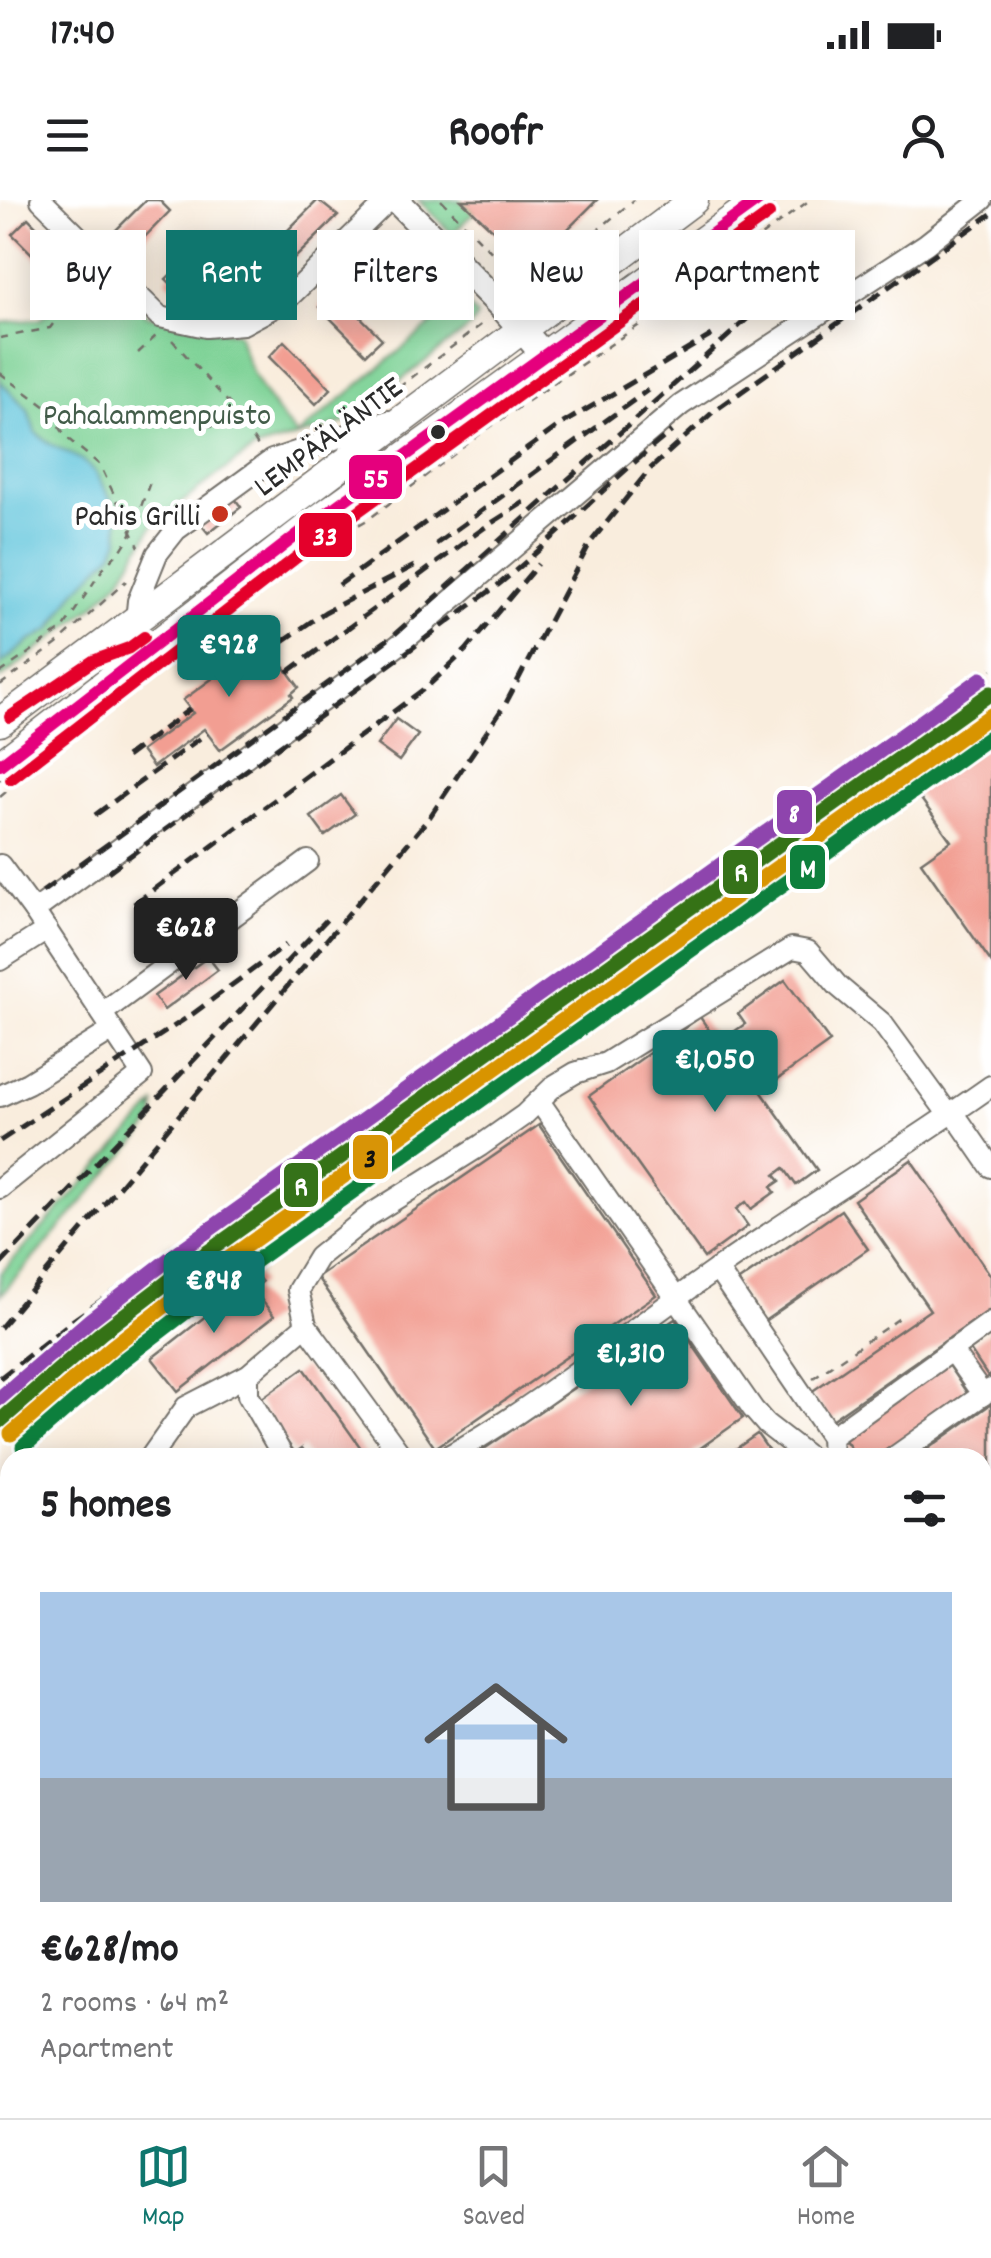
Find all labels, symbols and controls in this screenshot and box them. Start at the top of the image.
text: 17:40 [50,8,116,63]
text: Roofr [448,103,543,167]
icon: menu [40,108,95,163]
icon: person [896,108,951,163]
chip: Buy [30,230,146,320]
chip: Rent [166,230,297,320]
chip: Filters [317,230,474,320]
chip: New [494,230,619,320]
chip: Apartment [639,230,855,320]
street label: LEMPÄÄLÄNTIE [246,367,415,511]
park label: Pahalammenpuisto [43,395,271,441]
unlabelled marker [428,422,448,442]
line badge: 55 [347,453,404,501]
text: 55 [363,462,389,502]
place label: Pahis Grilli [74,496,200,542]
marker: Pahis Grilli [209,503,231,525]
line badge: 33 [297,511,354,559]
text: 33 [313,520,337,560]
pin: €928 [170,615,288,700]
text: €928 [199,624,259,670]
line badge: 8 [775,788,814,836]
text: 8 [788,797,800,837]
line badge: M [788,843,827,891]
line badge: R [721,848,760,896]
text: M [800,852,816,892]
text: R [734,856,748,896]
pin: €628 [127,898,245,983]
text: €628 [156,907,216,953]
pin: €1,050 [634,1030,796,1115]
text: €1,050 [675,1039,755,1085]
line badge: 3 [351,1133,390,1181]
text: 3 [364,1142,376,1182]
line badge: R [282,1161,320,1209]
text: R [294,1170,308,1210]
pin: €848 [155,1251,273,1336]
text: €848 [186,1260,242,1306]
pin: €1,310 [550,1324,712,1409]
text: €1,310 [596,1333,666,1379]
text: 5 homes [40,1478,172,1538]
icon: filters [897,1481,952,1536]
icon: home [406,1657,586,1837]
text: €628/mo [40,1922,179,1982]
text: 2 rooms · 64 m² [40,1982,229,2028]
text: Apartment [40,2028,174,2074]
tab: Map [136,2139,191,2239]
tab: Saved [463,2139,525,2239]
tab: Home [797,2139,855,2239]

